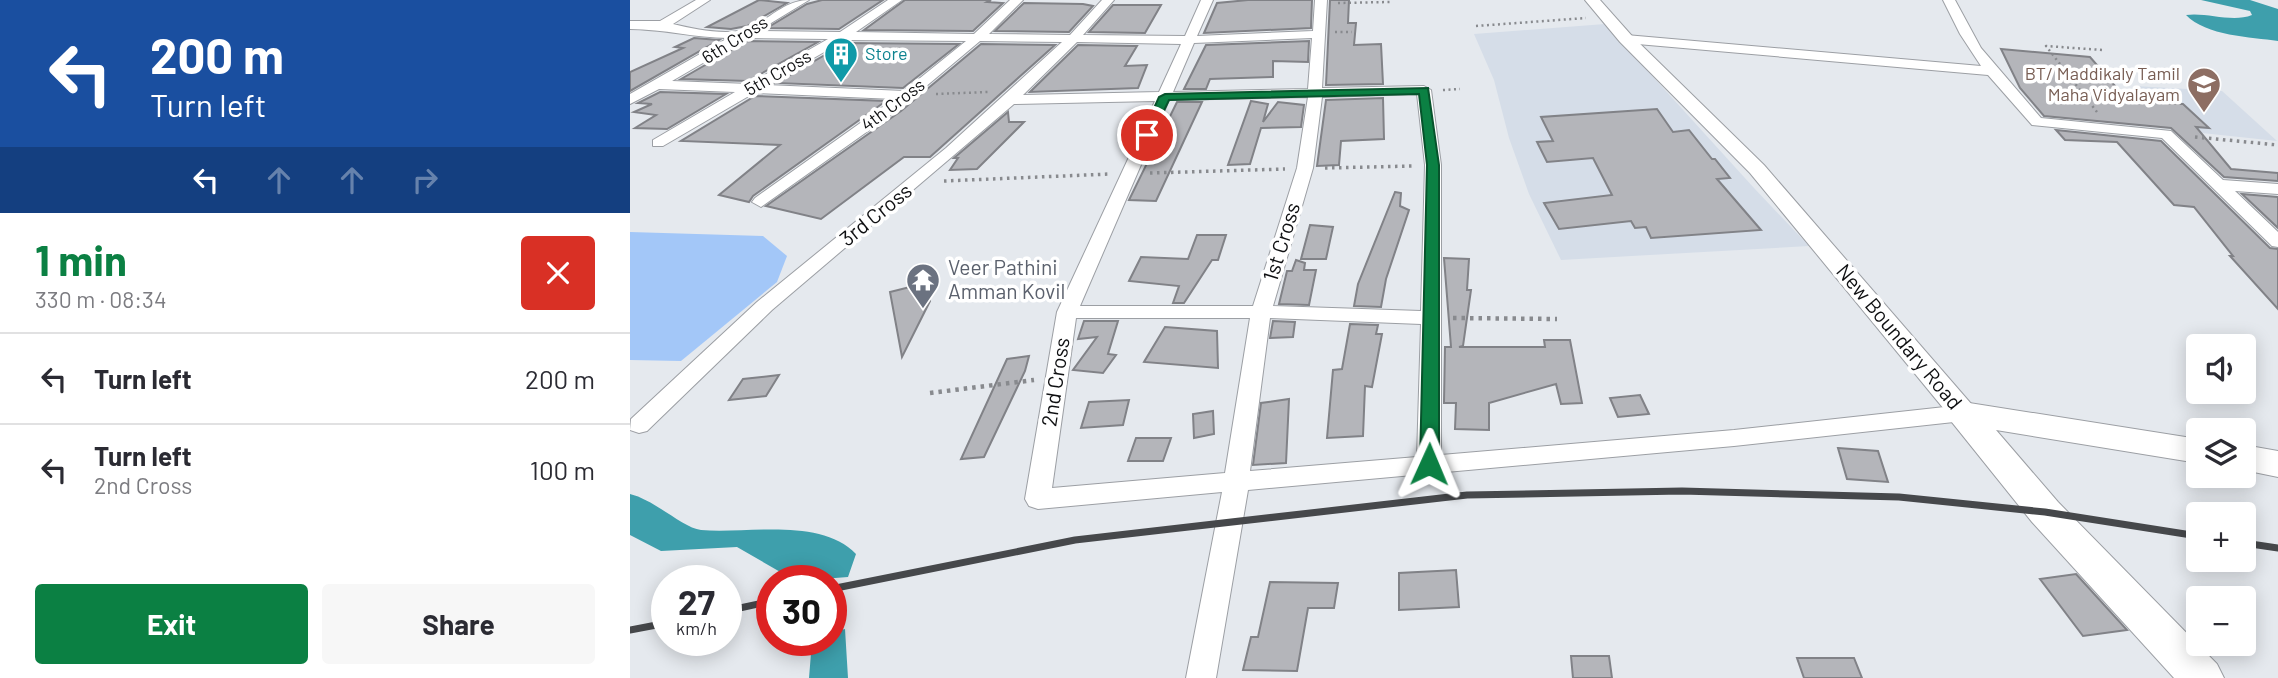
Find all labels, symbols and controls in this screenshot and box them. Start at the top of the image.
street label: 6th Cross [698,10,771,68]
text: 200 m [150,25,284,84]
icon: left [35,28,126,119]
building icon: Store [822,35,860,84]
place label: Store [865,42,908,64]
street label: 5th Cross [740,44,815,100]
place label: BT/ Maddikaly Tamil Maha Vidyalayam [2025,62,2180,105]
school or university icon: BT/ Maddikaly Tamil Maha Vidyalayam [2185,65,2223,114]
street label: 4th Cross [856,73,929,135]
text: Turn left [150,85,267,123]
pin [1117,105,1177,165]
icon: arrive [1128,116,1166,154]
icon: left [187,161,225,199]
icon: ahead [260,161,298,199]
icon: ahead [333,161,371,199]
icon: right [406,161,444,199]
street label: 3rd Cross [834,177,916,250]
street label: 1st Cross [1257,199,1304,284]
text: 1 min [35,234,127,284]
button: close [521,236,595,310]
place label: Veer Pathini Amman Kovil [948,254,1065,303]
street label: New Boundary Road [1832,258,1968,414]
temple icon: Veer Pathini Amman Kovil [904,261,942,310]
text: 330 m · 08:34 [35,285,167,313]
map controls [2186,334,2256,656]
button: sound [2186,334,2256,404]
street label: 2nd Cross [1035,336,1074,428]
icon: left [35,360,73,398]
text: Turn left [94,363,192,394]
text: 200 m [525,363,595,394]
button: layers [2186,418,2256,488]
position arrow [1392,427,1466,501]
text: Turn left [94,440,192,471]
icon: left [35,451,73,489]
text: 100 m [530,454,595,485]
text: 2nd Cross [94,471,192,499]
button: + [2186,502,2256,572]
speed limit sign: 30 [756,565,847,656]
text: 27 [678,580,715,622]
button: Exit [35,584,308,664]
button: Share [322,584,595,664]
button: − [2186,586,2256,656]
text: km/h [676,617,717,639]

